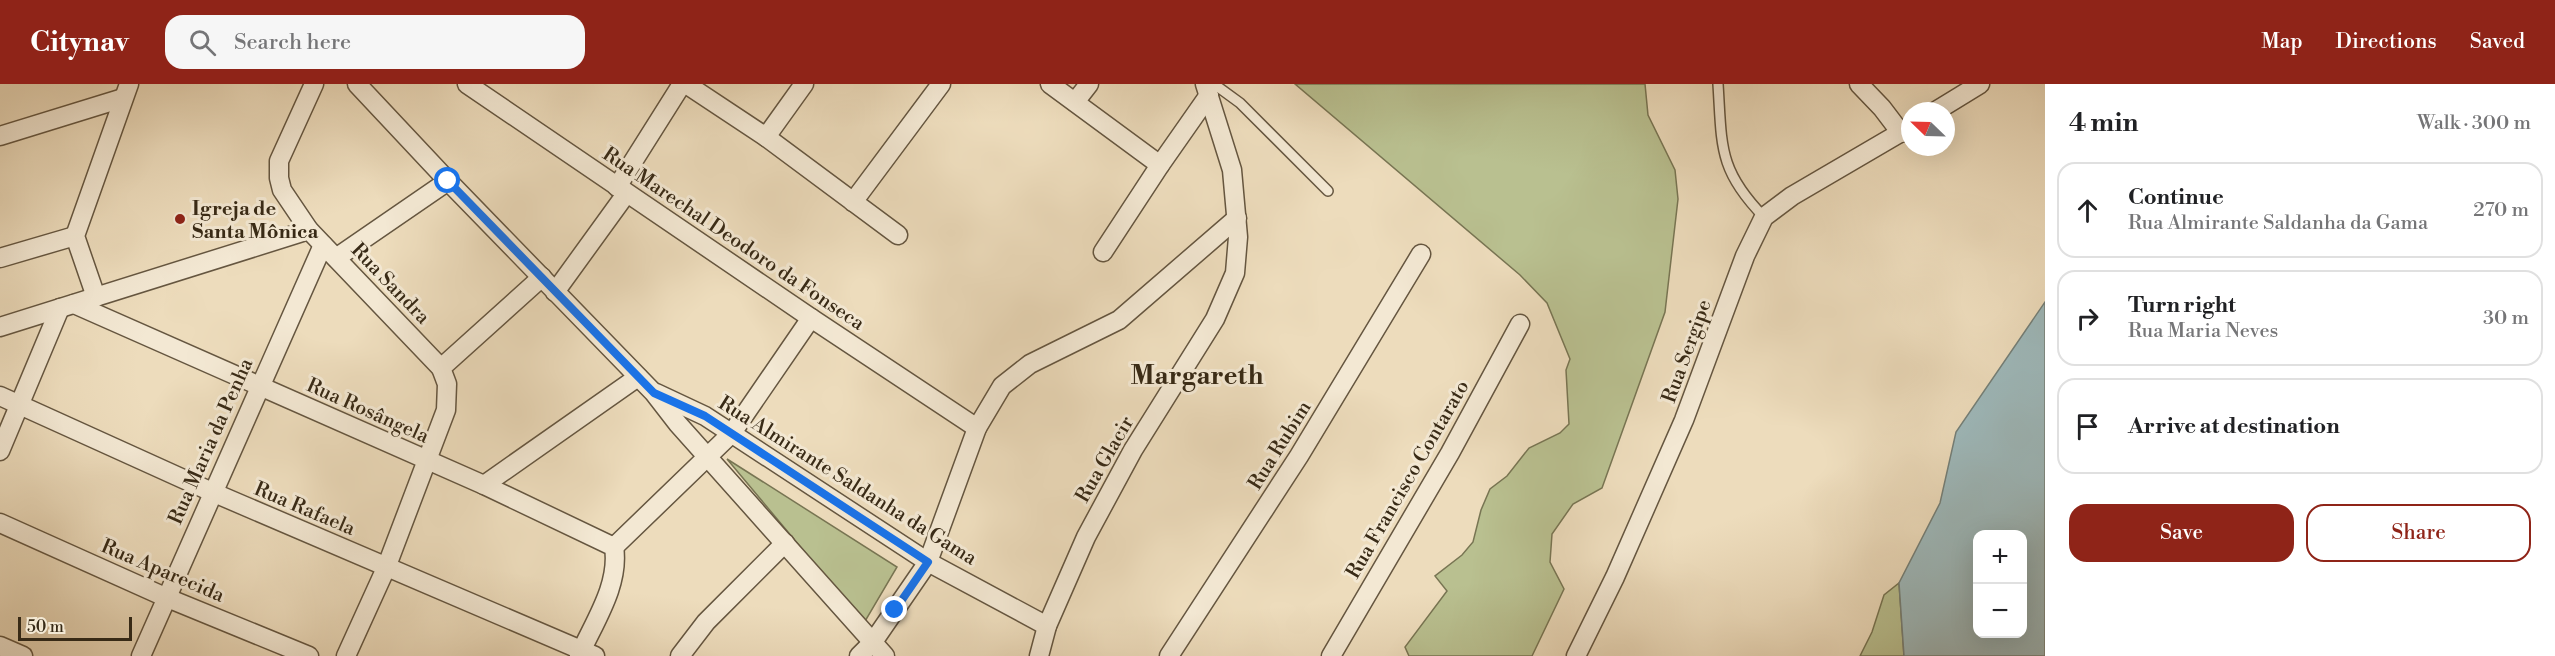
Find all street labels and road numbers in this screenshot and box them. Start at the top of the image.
street label: Rua Marechal Deodoro da Fonseca [597,142,870,337]
street label: Rua Sandra [345,238,435,330]
street label: Rua Sergipe [1657,296,1718,407]
street label: Rua Maria da Penha [164,354,260,529]
street label: Rua Rosângela [302,373,433,450]
street label: Rua Francisco Contarato [1341,376,1475,583]
street label: Rua Almirante Saldanha da Gama [713,391,982,572]
street label: Rua Rubim [1243,396,1318,495]
street label: Rua Glacir [1071,412,1140,507]
street label: Rua Rafaela [250,477,360,542]
street label: Rua Aparecida [97,534,229,609]

